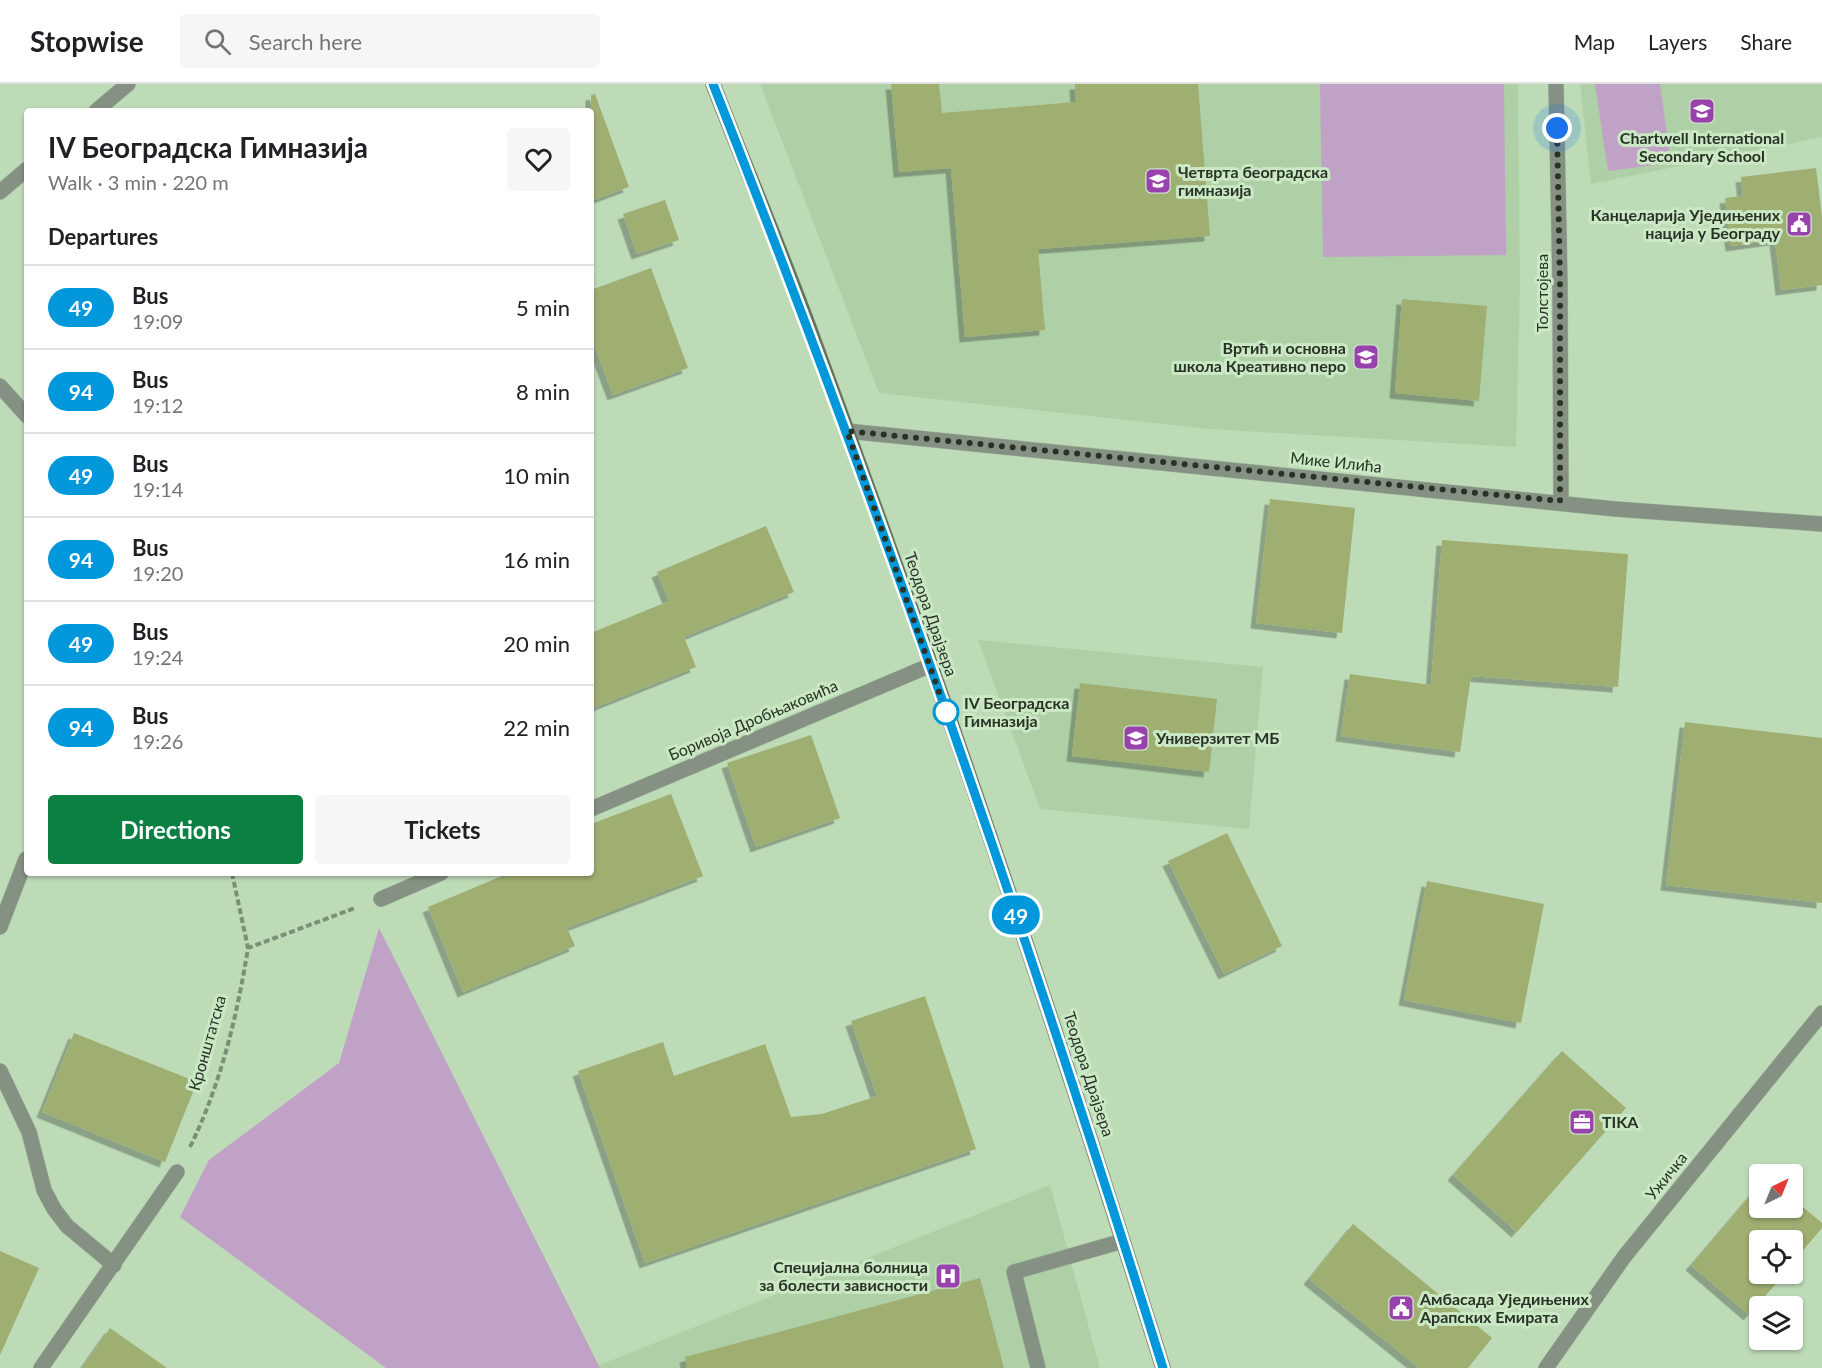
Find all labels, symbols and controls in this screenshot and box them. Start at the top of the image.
search box [180,14,600,68]
text: Stopwise [30,24,144,58]
icon: search [201,25,234,58]
text: Search here [249,28,362,55]
text: Map [1574,29,1615,54]
text: Layers [1648,29,1707,54]
text: Share [1740,29,1792,54]
school or university icon: Chartwell International Secondary School [1687,96,1717,126]
your location [1542,113,1572,143]
button: heart [507,128,570,191]
place label: Chartwell International Secondary School [1620,128,1784,165]
text: IV Београдска Гимназија [48,130,368,164]
place label: Четврта београдска гимназија [1178,162,1328,199]
school or university icon: Четврта београдска гимназија [1143,166,1173,196]
text: Walk · 3 min · 220 m [48,170,229,194]
place label: Канцеларија Уједињених нација у Београду [1591,205,1781,242]
public building icon: Канцеларија Уједињених нација у Београду [1784,209,1814,239]
text: Departures [48,223,158,250]
street label: Толстојева [1532,254,1551,332]
text: Bus [132,282,168,309]
text: 5 min [516,294,570,321]
text: 49 [69,295,93,320]
text: 19:09 [132,309,183,333]
place label: Вртић и основна школа Креативно перо [1173,338,1346,375]
school or university icon: Вртић и основна школа Креативно перо [1351,342,1381,372]
text: Bus [132,366,168,393]
text: 8 min [516,378,570,405]
text: 94 [69,379,93,404]
text: 19:12 [132,393,183,417]
street label: Мике Илића [1289,447,1383,476]
text: Bus [132,450,168,477]
text: 10 min [503,462,570,489]
text: 49 [69,463,93,488]
text: 19:14 [132,477,183,501]
text: Bus [132,534,168,561]
text: 16 min [503,546,570,573]
text: 94 [69,547,93,572]
street label: Теодора Драјзера [901,549,962,679]
text: 19:20 [132,561,183,585]
text: Bus [132,618,168,645]
text: 20 min [503,630,570,657]
text: 49 [69,631,93,656]
text: 19:24 [132,645,183,669]
street label: Боривоја Дробњаковића [665,675,840,764]
place label: IV Београдска Гимназија [964,693,1069,730]
marker: IV Београдска Гимназија [933,699,959,725]
text: Bus [132,702,168,729]
text: 22 min [503,714,570,741]
text: 94 [69,715,93,740]
school or university icon: Универзитет МБ [1121,723,1151,753]
place label: Универзитет МБ [1155,728,1279,747]
text: 19:26 [132,729,183,753]
button: Directions [48,795,303,864]
button: Tickets [315,795,570,864]
line badge: 49 [989,896,1043,934]
text: 49 [1004,903,1028,928]
street label: Кронштатска [184,993,229,1093]
street label: Теодора Драјзера [1060,1009,1119,1139]
office icon: TIKA [1567,1107,1597,1137]
place label: TIKA [1602,1112,1639,1131]
street label: Ужичка [1641,1148,1690,1203]
north arrow [1749,1164,1803,1218]
map controls [1749,1164,1803,1350]
button: locate [1749,1230,1803,1284]
place label: Специјална болница за болести зависности [759,1257,928,1294]
hospital icon: Специјална болница за болести зависности [933,1261,963,1291]
place label: Амбасада Уједињених Арапских Емирата [1419,1289,1589,1326]
public building icon: Амбасада Уједињених Арапских Емирата [1386,1293,1416,1323]
button: layers [1749,1296,1803,1350]

